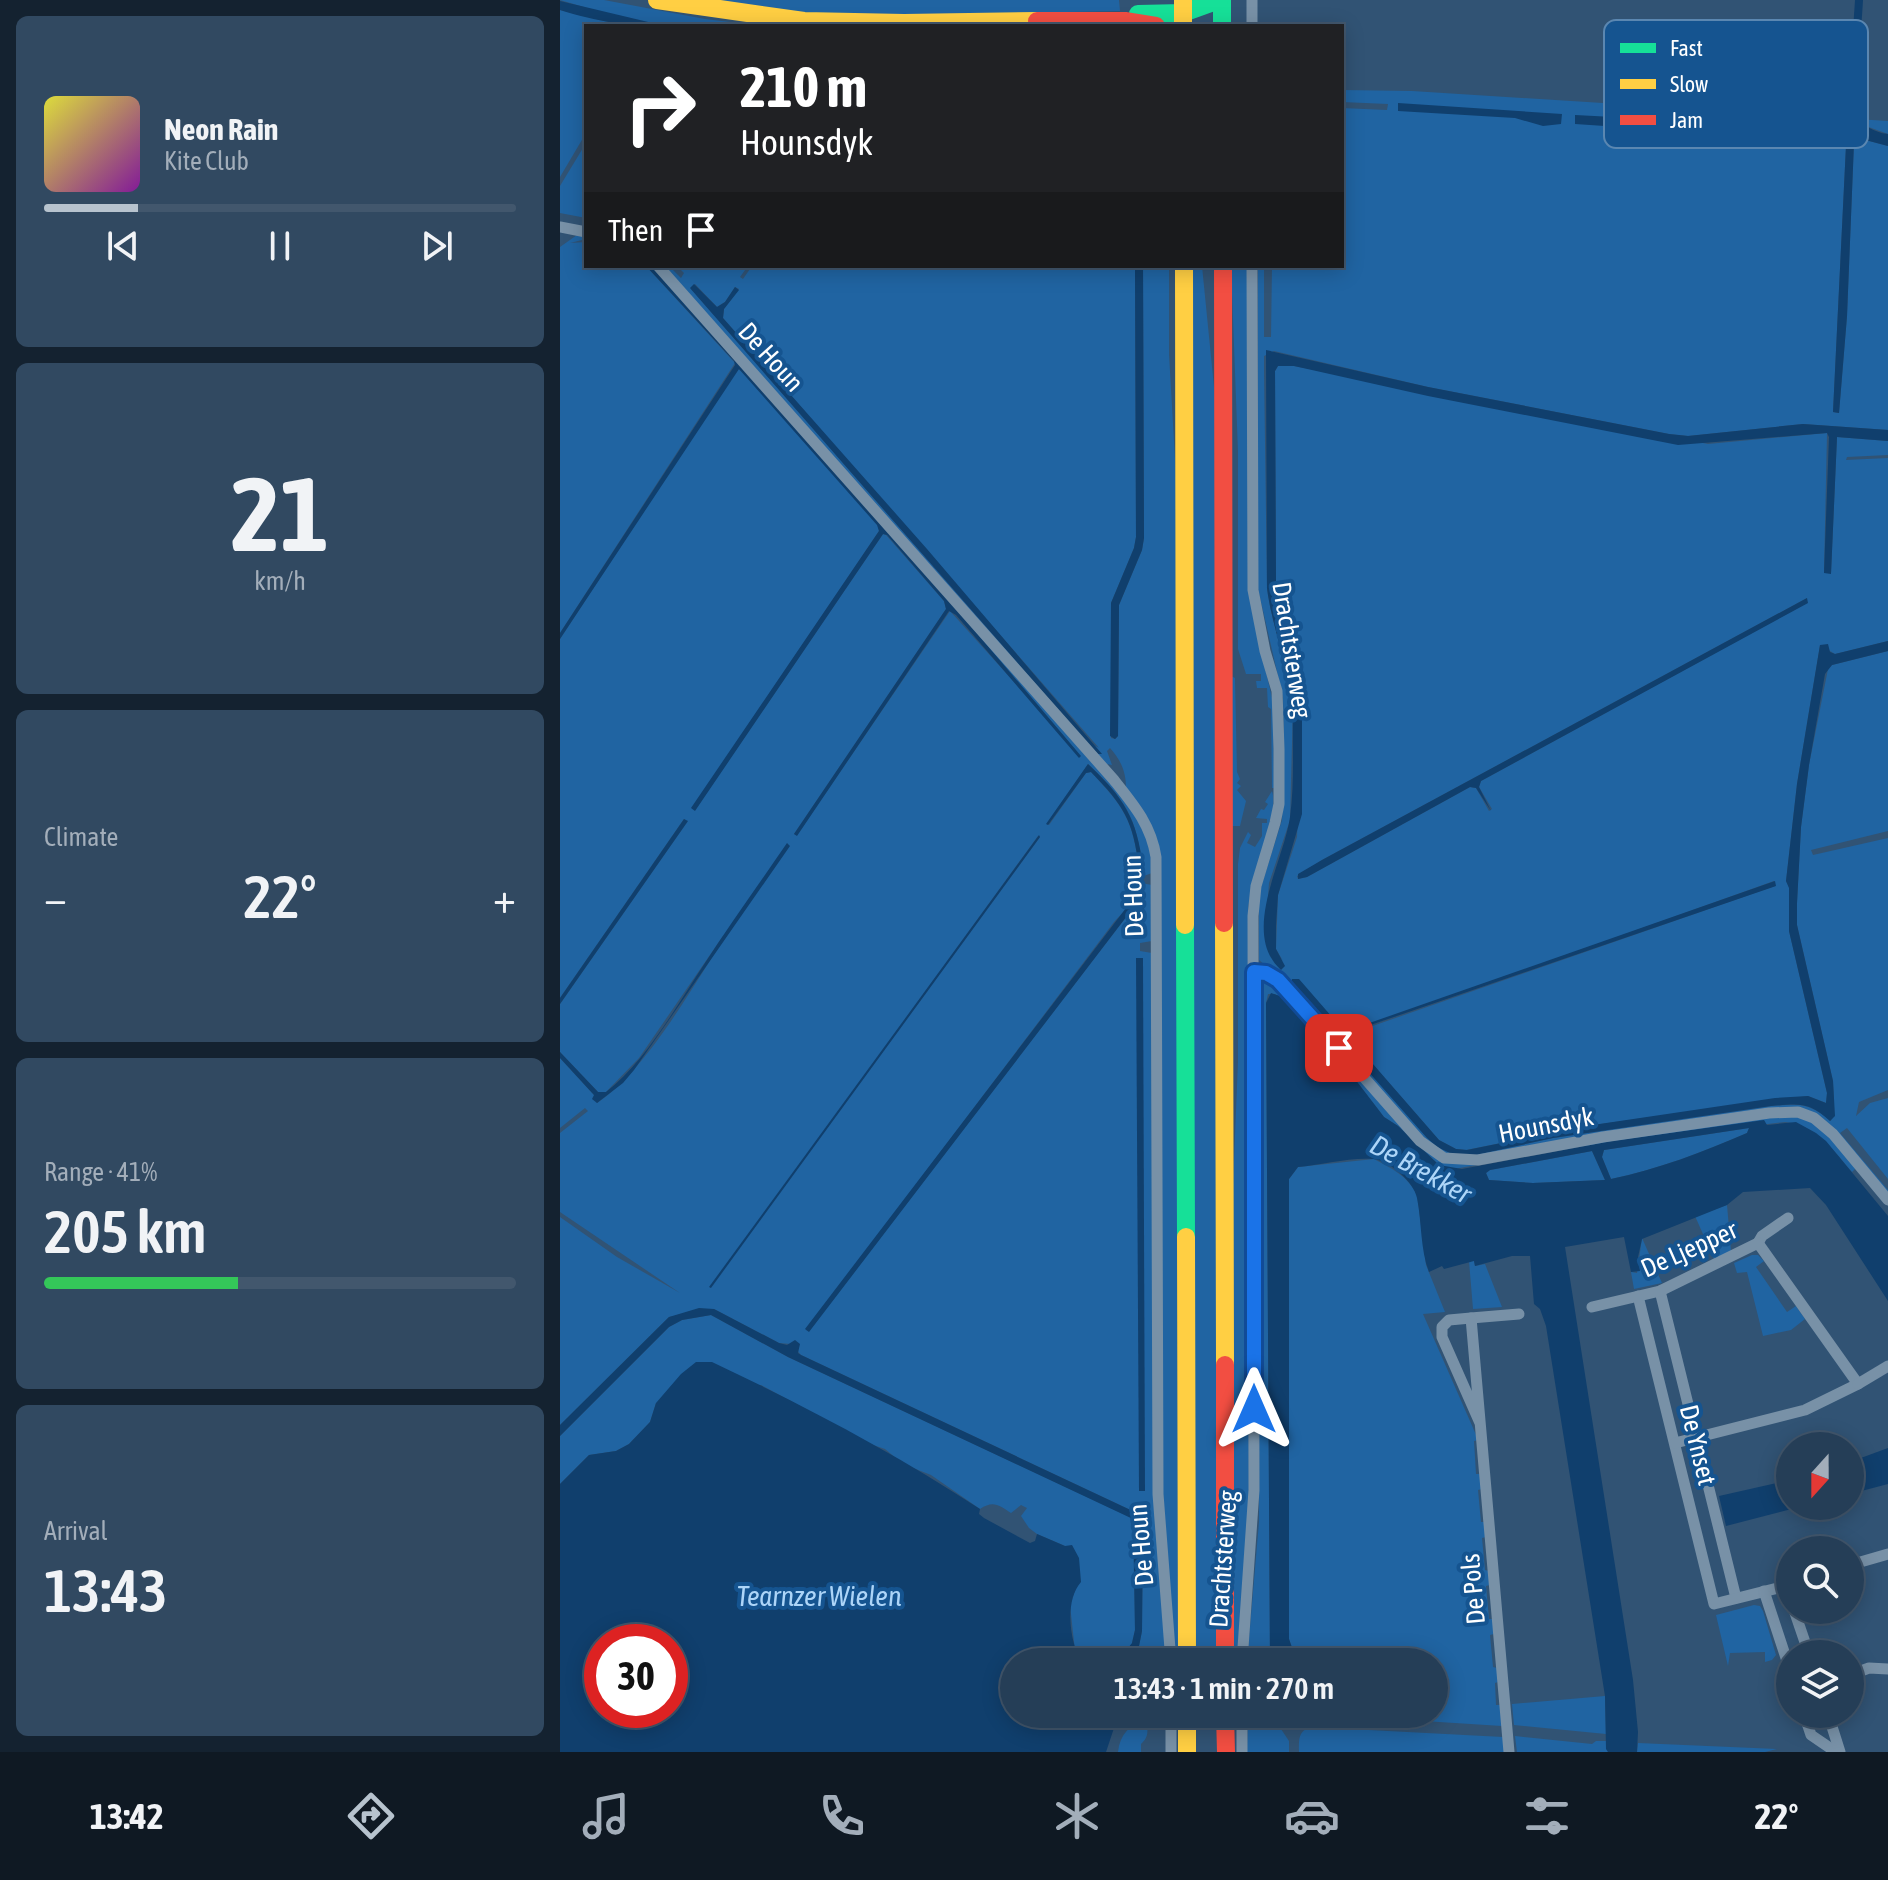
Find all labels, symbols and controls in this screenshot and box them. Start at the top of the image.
legend [1604,20,1868,148]
text: Fast [1670,35,1703,61]
text: 210 m [740,55,867,119]
icon: right [608,56,712,160]
text: Slow [1670,71,1708,97]
text: Jam [1670,107,1703,133]
text: Neon Rain [164,112,278,146]
text: Hounsdyk [740,121,873,163]
text: Kite Club [164,146,249,176]
icon: arrive [679,208,723,252]
text: Then [608,213,663,247]
icon: previous [101,224,145,268]
icon: pause [258,224,302,268]
icon: next [415,224,459,268]
street label: De Houn [732,316,810,398]
text: 21 [231,454,329,573]
text: km/h [254,566,306,596]
street label: Drachtsterweg [1266,580,1318,721]
text: Climate [44,822,118,852]
street label: De Houn [1117,854,1149,938]
text: 22° [244,862,316,931]
text: − [44,872,67,922]
text: + [493,872,516,922]
pin [1305,1014,1373,1082]
icon: arrive [1317,1026,1361,1070]
street label: Hounsdyk [1496,1101,1596,1149]
water label: De Brekker [1365,1128,1479,1211]
text: Range · 41% [44,1157,157,1187]
text: 205 km [44,1197,206,1266]
street label: De Ljepper [1636,1214,1742,1283]
position arrow [1212,1367,1296,1451]
street label: De Ynset [1674,1402,1722,1488]
north arrow [1776,1432,1864,1520]
map controls [1776,1432,1864,1728]
street label: Drachtsterweg [1203,1488,1243,1629]
street label: De Houn [1122,1503,1160,1587]
text: Arrival [44,1516,108,1546]
button: search [1776,1536,1864,1624]
street label: De Pols [1455,1552,1491,1626]
text: 13:43 [44,1556,167,1625]
water label: Tearnzer Wielen [737,1580,902,1612]
speed limit sign: 30 [584,1624,688,1728]
button: layers [1776,1640,1864,1728]
text: 13:43 · 1 min · 270 m [1114,1671,1334,1705]
icon: directions [343,1788,399,1844]
icon: music [578,1788,634,1844]
icon: phone [814,1788,870,1844]
icon: climate [1049,1788,1105,1844]
icon: car [1284,1788,1340,1844]
icon: filters [1519,1788,1575,1844]
text: 13:42 [90,1795,164,1837]
text: 22° [1755,1795,1798,1837]

